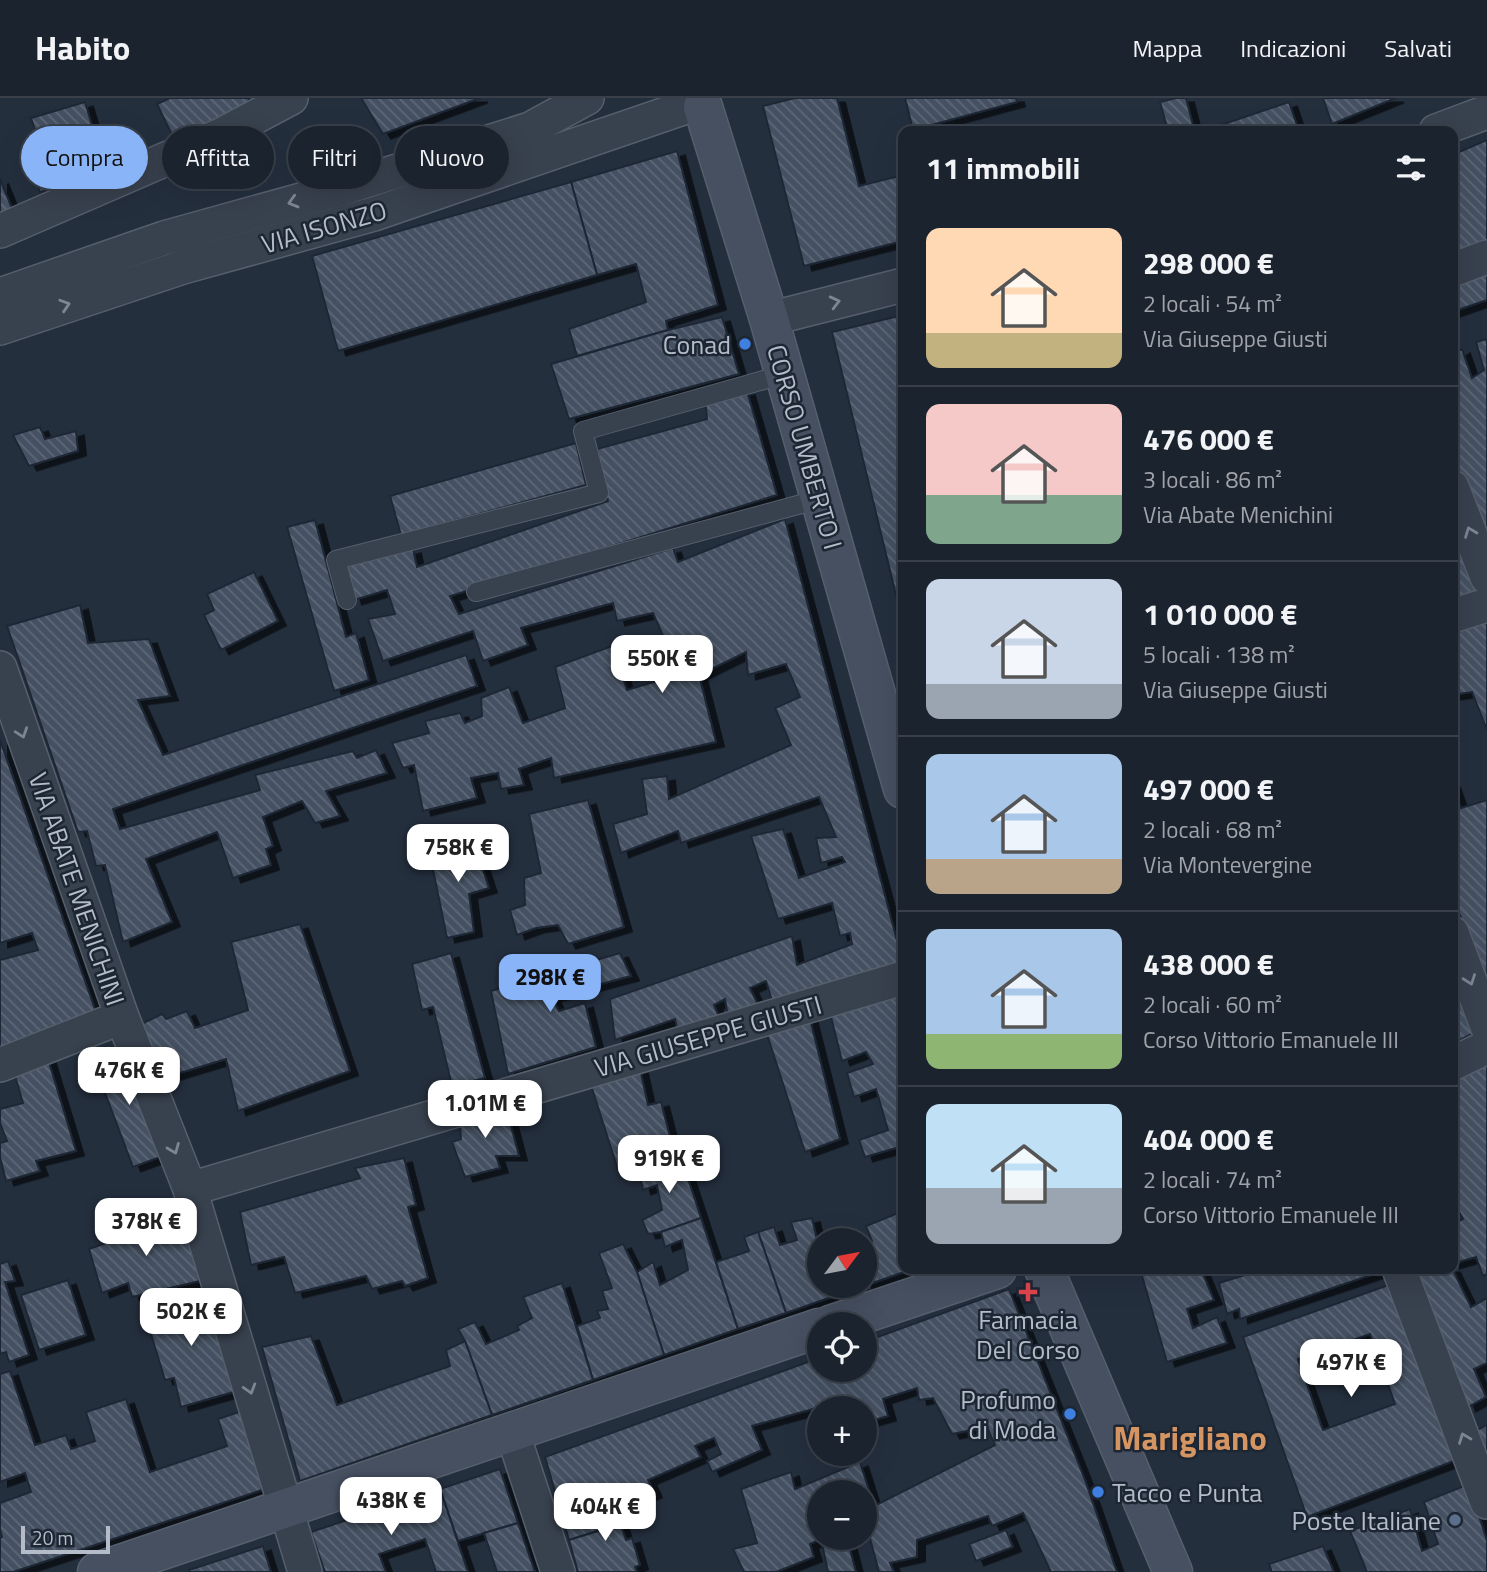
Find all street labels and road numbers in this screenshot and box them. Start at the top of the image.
street label: VIA ISONZO [257,190,391,264]
street label: CORSO UMBERTO I [757,340,853,554]
street label: VIA ABATE MENICHINI [19,767,135,1011]
street label: VIA GIUSEPPE GIUSTI [590,985,826,1087]

